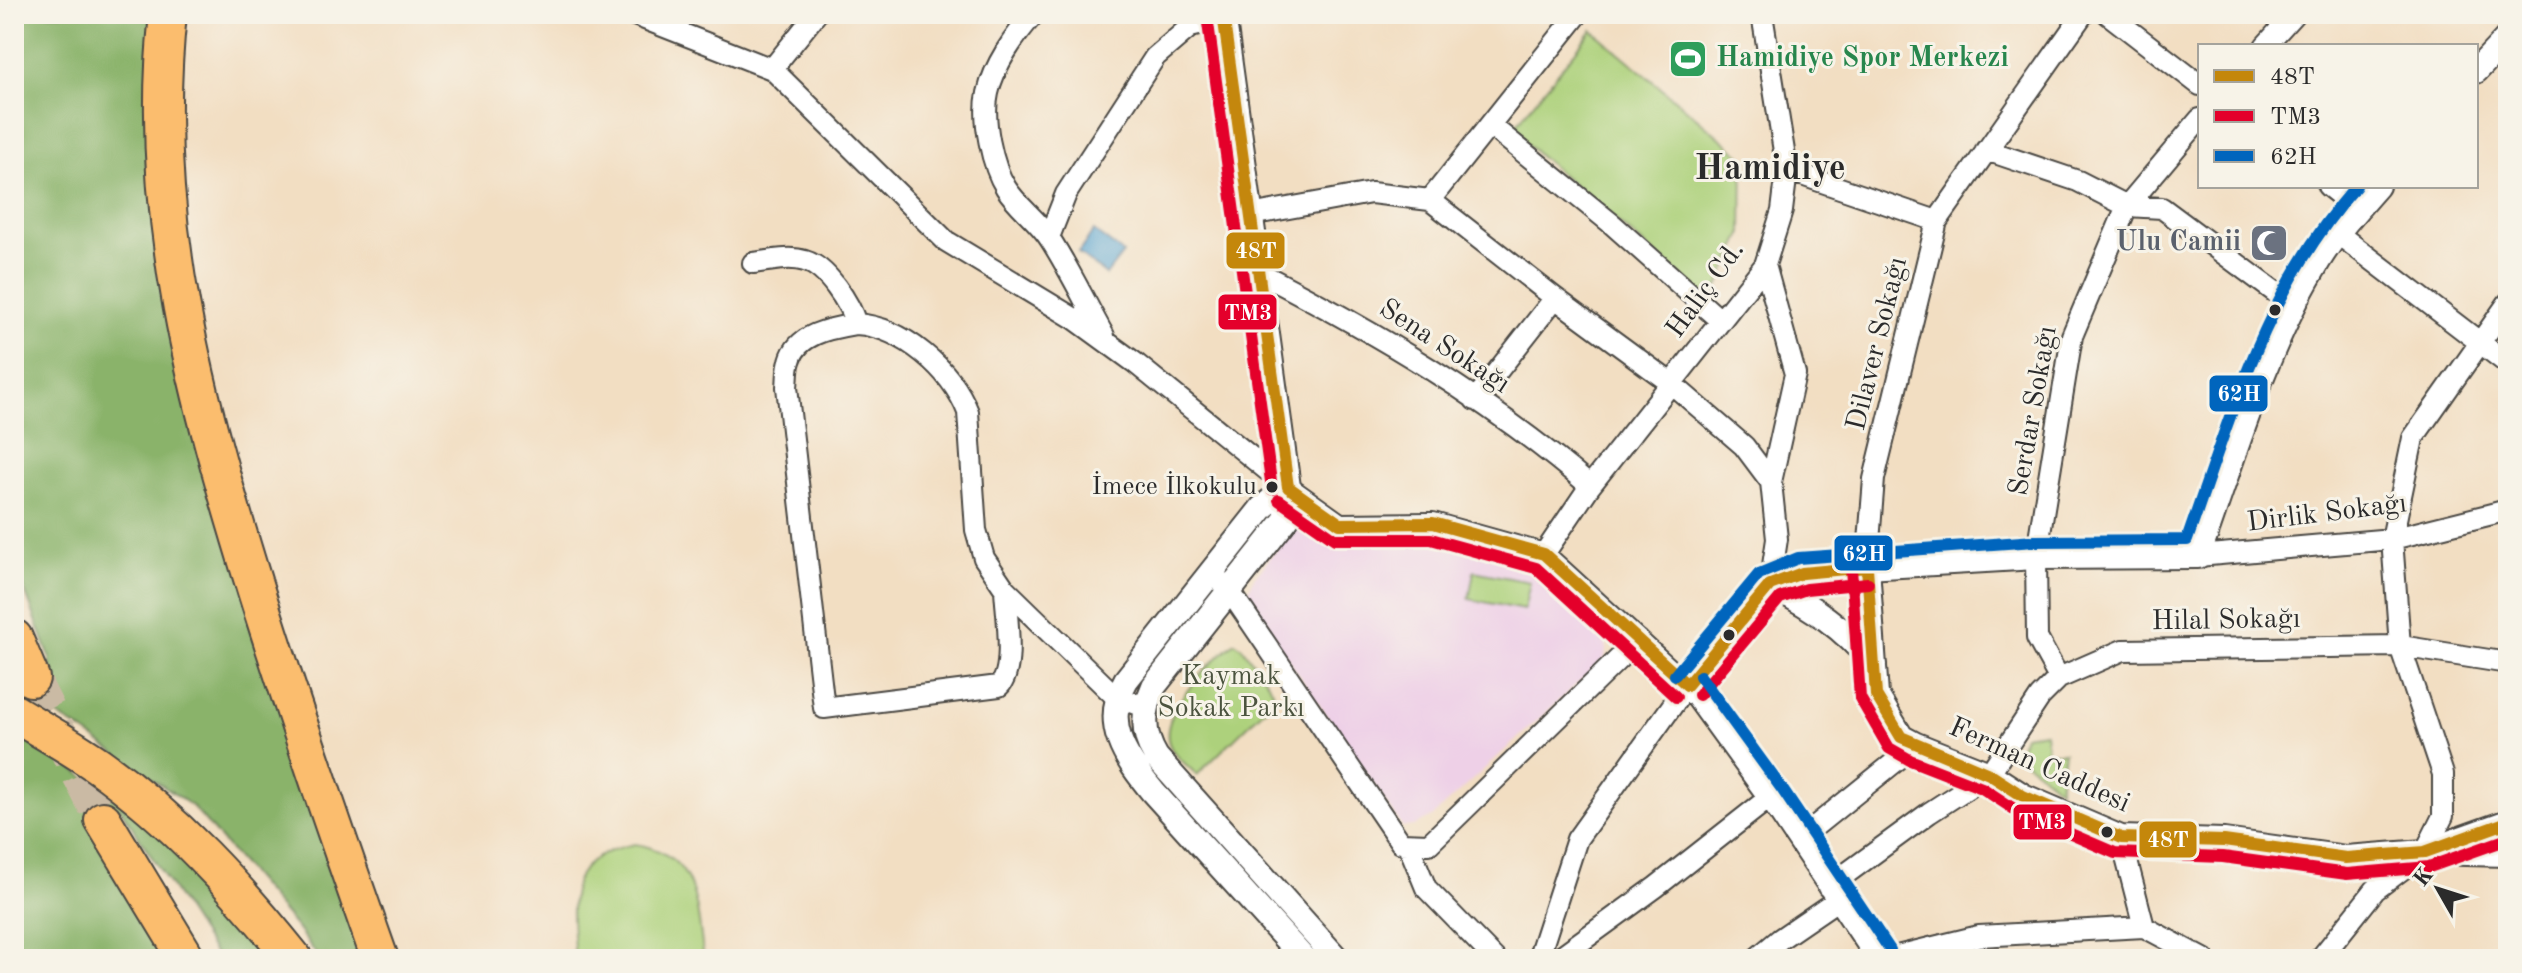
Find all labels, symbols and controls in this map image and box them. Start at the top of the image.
sports icon: Hamidiye Spor Merkezi [1667,38,1709,80]
legend [2198,44,2478,188]
place label: Hamidiye Spor Merkezi [1716,45,2009,73]
text: 48T [2270,66,2315,90]
text: TM3 [2270,106,2321,130]
text: 62H [2270,146,2317,170]
district label: Hamidiye [1694,152,1846,188]
mosque icon: Ulu Camii [2248,222,2290,264]
place label: Ulu Camii [2115,229,2241,257]
line badge: 48T [1225,231,1286,270]
street label: Haliç Cd. [1662,236,1750,344]
text: 48T [1235,241,1277,263]
street label: Dilaver Sokağı [1843,254,1913,434]
line badge: TM3 [1217,293,1278,331]
street label: Sena Sokağı [1374,295,1514,399]
unlabelled marker [2267,302,2283,318]
text: TM3 [1224,303,1272,325]
street label: Serdar Sokağı [2005,324,2063,498]
line badge: 62H [2208,374,2269,413]
text: 62H [2217,384,2261,406]
place label: İmece İlkokulu [1092,471,1257,500]
marker: İmece İlkokulu [1264,479,1280,495]
street label: Dirlik Sokağı [2246,490,2408,538]
line badge: 62H [1833,534,1894,572]
text: 62H [1842,544,1886,566]
street label: Hilal Sokağı [2151,606,2301,636]
unlabelled marker [1721,627,1737,643]
park label: Kaymak Sokak Parkı [1157,663,1305,723]
street label: Ferman Caddesi [1944,714,2134,818]
line badge: TM3 [2012,803,2073,841]
text: TM3 [2018,812,2066,834]
line badge: 48T [2138,820,2198,859]
unlabelled marker [2099,824,2115,840]
text: 48T [2147,830,2189,852]
north arrow [2398,849,2478,929]
text: K [2410,864,2438,891]

